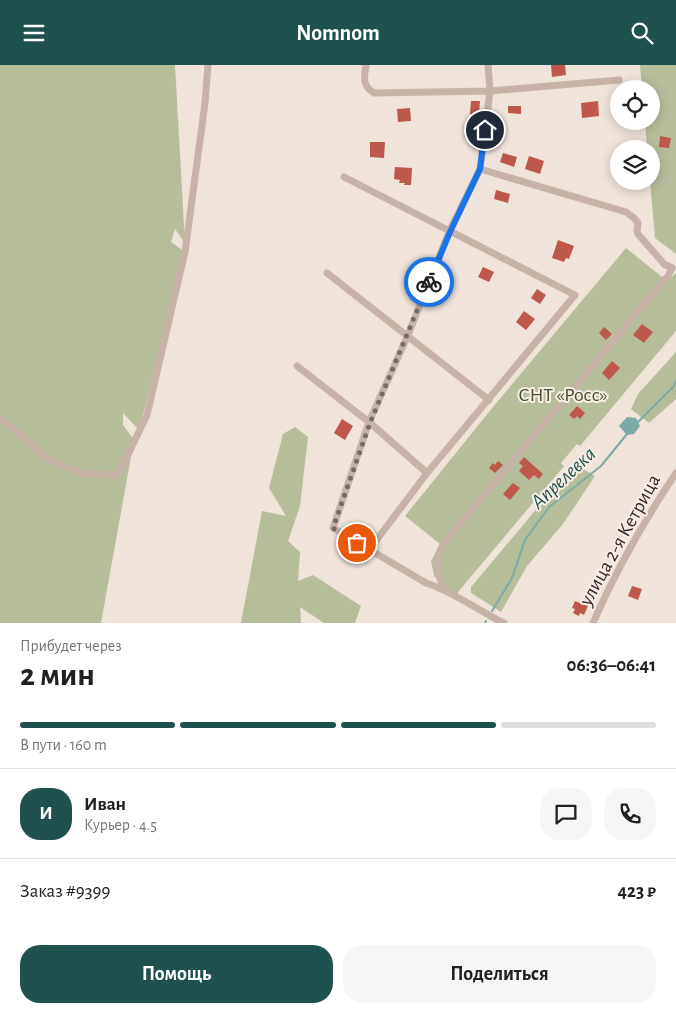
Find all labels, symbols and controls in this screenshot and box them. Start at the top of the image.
icon: menu [20,19,48,47]
icon: search [628,19,656,47]
text: Nomnom [296,22,380,44]
map controls [610,80,660,190]
button: locate [610,80,660,130]
pin [464,109,506,151]
icon: home [471,116,499,144]
button: layers [610,140,660,190]
courier [404,257,454,307]
icon: bike [415,268,443,296]
park label: СНТ «Росс» [518,385,608,405]
water label: Апрелевка [526,443,600,514]
street label: улица 2-я Кетрица [575,471,664,610]
pin [336,522,378,564]
icon: bag [343,529,371,557]
text: Прибудет через [20,638,122,654]
text: 06:36–06:41 [567,656,656,675]
text: 2 мин [20,659,95,691]
text: В пути · 160 m [20,737,107,753]
button: chat [540,788,592,840]
button: phone [604,788,656,840]
text: Иван [84,795,126,814]
text: И [39,804,53,823]
text: Курьер · 4.5 [84,817,157,833]
text: Заказ #9399 [20,882,110,901]
text: 423 ₽ [618,882,656,901]
button: Помощь [20,945,333,1003]
button: Поделиться [343,945,656,1003]

